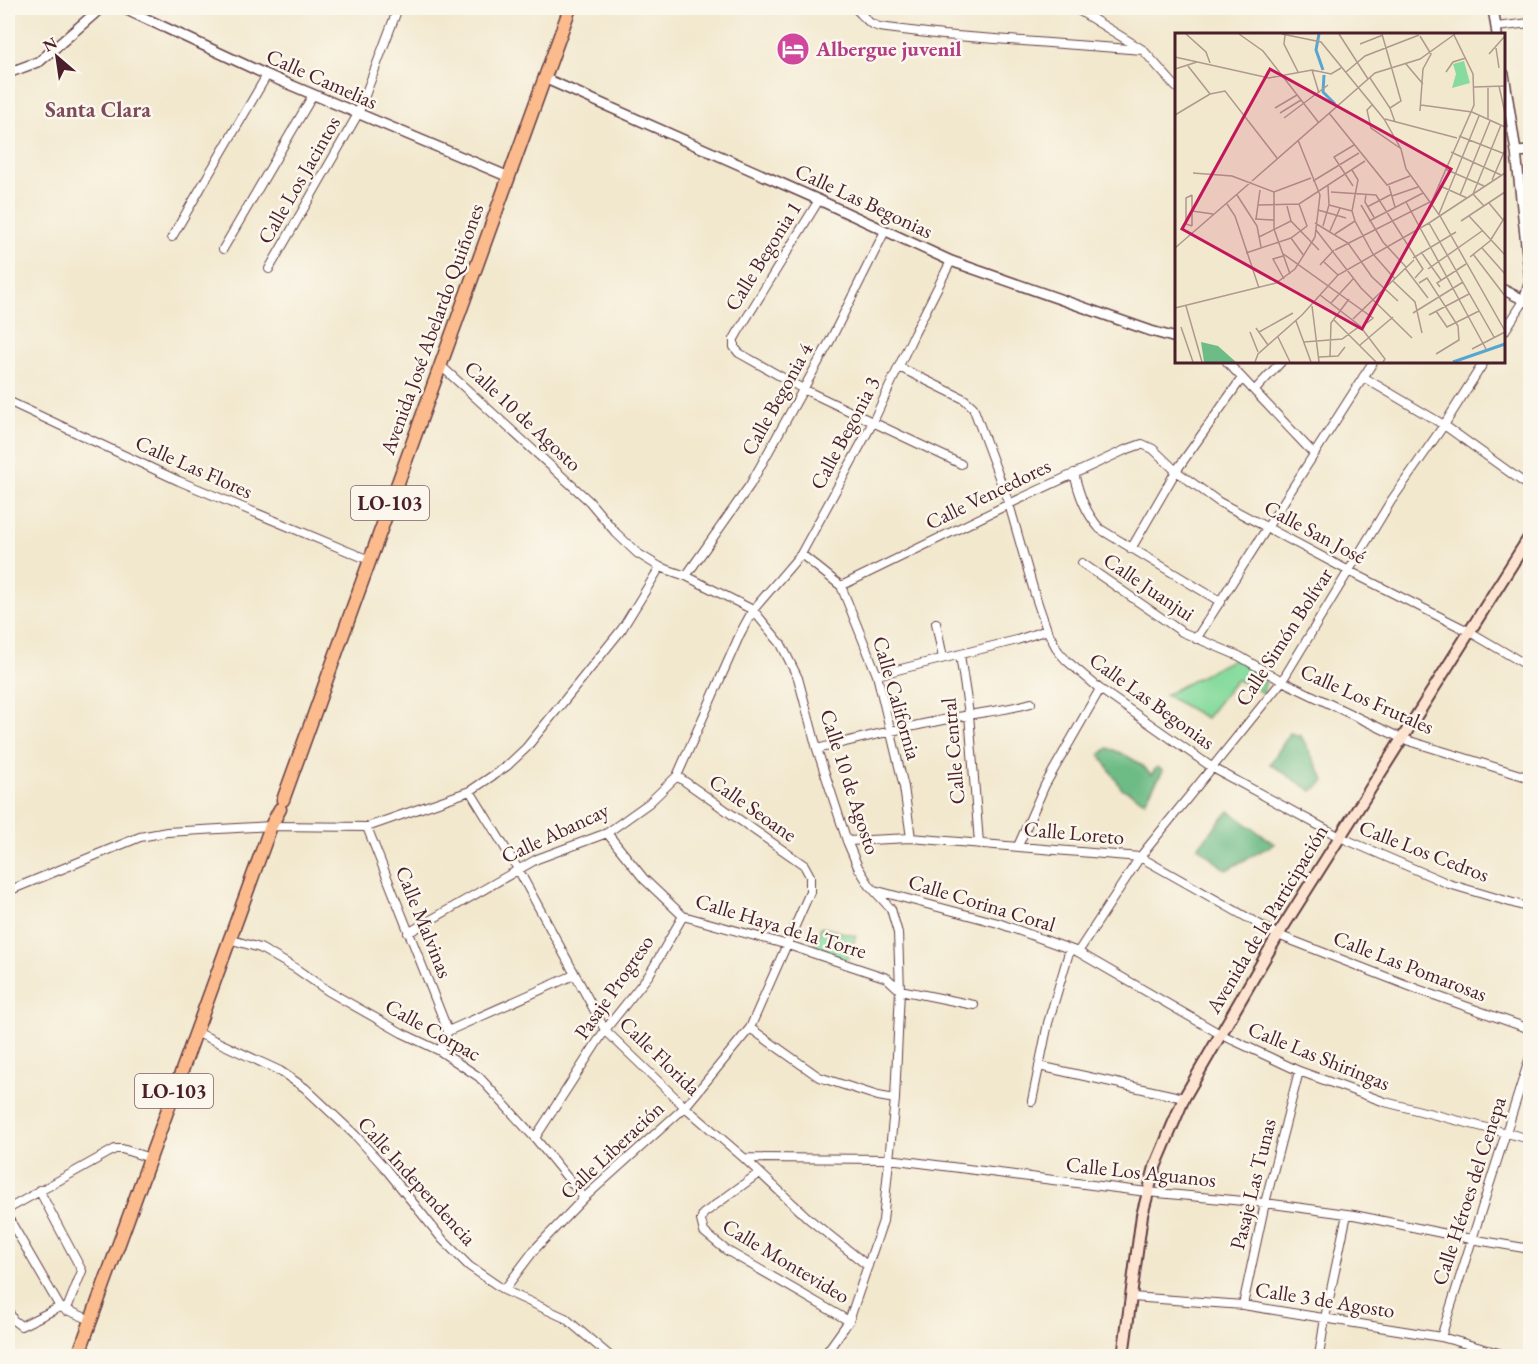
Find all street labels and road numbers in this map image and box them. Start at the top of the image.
street label: Calle Camelias [262,42,382,115]
street label: Calle Los Jacintos [251,111,346,249]
street label: Calle Las Begonias [791,157,938,244]
street label: Calle Begonia 1 [718,196,807,316]
street label: Avenida José Abelardo Quiñones [373,199,491,459]
street label: Calle Begonia 4 [735,337,819,460]
street label: Calle 10 de Agosto [459,354,588,477]
street label: Calle Begonia 3 [803,371,886,494]
street label: Calle Las Flores [131,429,257,504]
street label: Calle Vencedores [921,451,1055,536]
road number: LO-103 [351,486,429,520]
street label: Calle San José [1260,493,1371,570]
street label: Calle Juanjui [1098,546,1200,627]
street label: Calle Simón Bolívar [1229,562,1338,711]
street label: Calle California [867,633,928,763]
street label: Calle Las Begonias [1084,646,1221,755]
street label: Calle Los Frutales [1296,657,1438,740]
street label: Calle Central [934,697,971,806]
street label: Calle 10 de Agosto [814,706,887,858]
street label: Calle Seoane [704,768,802,848]
street label: Calle Abancay [497,796,614,869]
street label: Calle Los Cedros [1355,813,1493,888]
street label: Calle Loreto [1023,815,1125,850]
street label: Avenida de la Participación [1199,819,1334,1019]
street label: Calle Malvinas [390,862,459,982]
street label: Calle Corina Coral [905,867,1059,938]
street label: Calle Haya de la Torre [692,887,870,964]
street label: Calle Las Pomarosas [1330,924,1491,1007]
street label: Pasaje Progreso [568,929,660,1044]
street label: Calle Corpac [381,992,486,1067]
street label: Calle Florida [614,1010,707,1102]
street label: Calle Las Shiringas [1244,1015,1394,1096]
road number: LO-103 [135,1074,213,1108]
street label: Calle Héroes del Cenepa [1425,1092,1512,1289]
street label: Calle Liberación [554,1094,669,1205]
street label: Calle Independencia [352,1110,483,1251]
street label: Pasaje Las Tunas [1223,1115,1282,1252]
street label: Calle Los Aguanos [1065,1150,1218,1193]
street label: Calle Montevideo [718,1212,855,1309]
street label: Calle 3 de Agosto [1253,1275,1397,1324]

